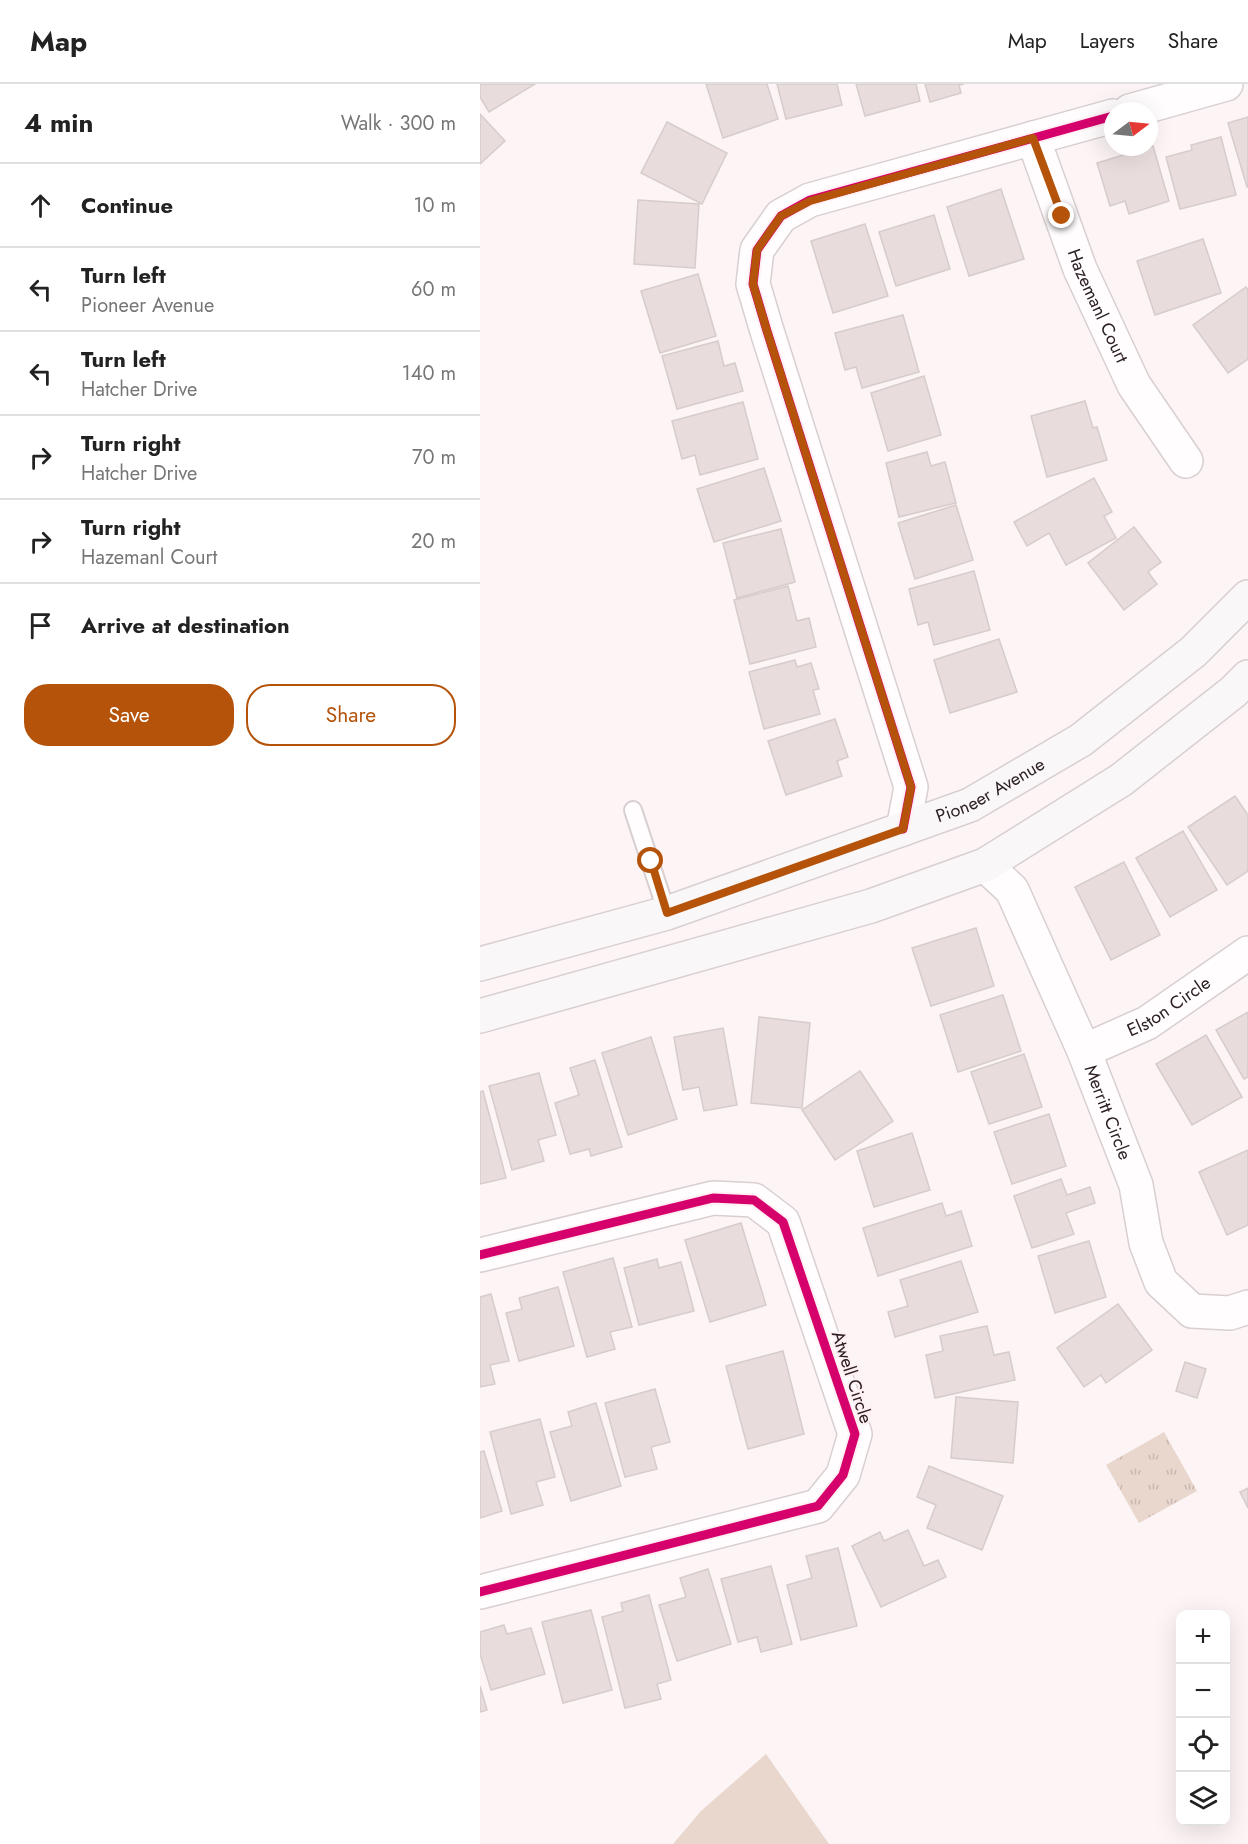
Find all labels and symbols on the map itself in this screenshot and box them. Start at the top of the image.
north arrow [1104,102,1158,156]
route end [1048,202,1074,228]
street label: Hazemanl Court [1061,245,1135,368]
street label: Pioneer Avenue [932,751,1050,829]
route start [637,847,663,873]
street label: Elston Circle [1123,970,1216,1043]
street label: Merritt Circle [1078,1061,1138,1164]
street label: Atwell Circle [825,1327,879,1427]

